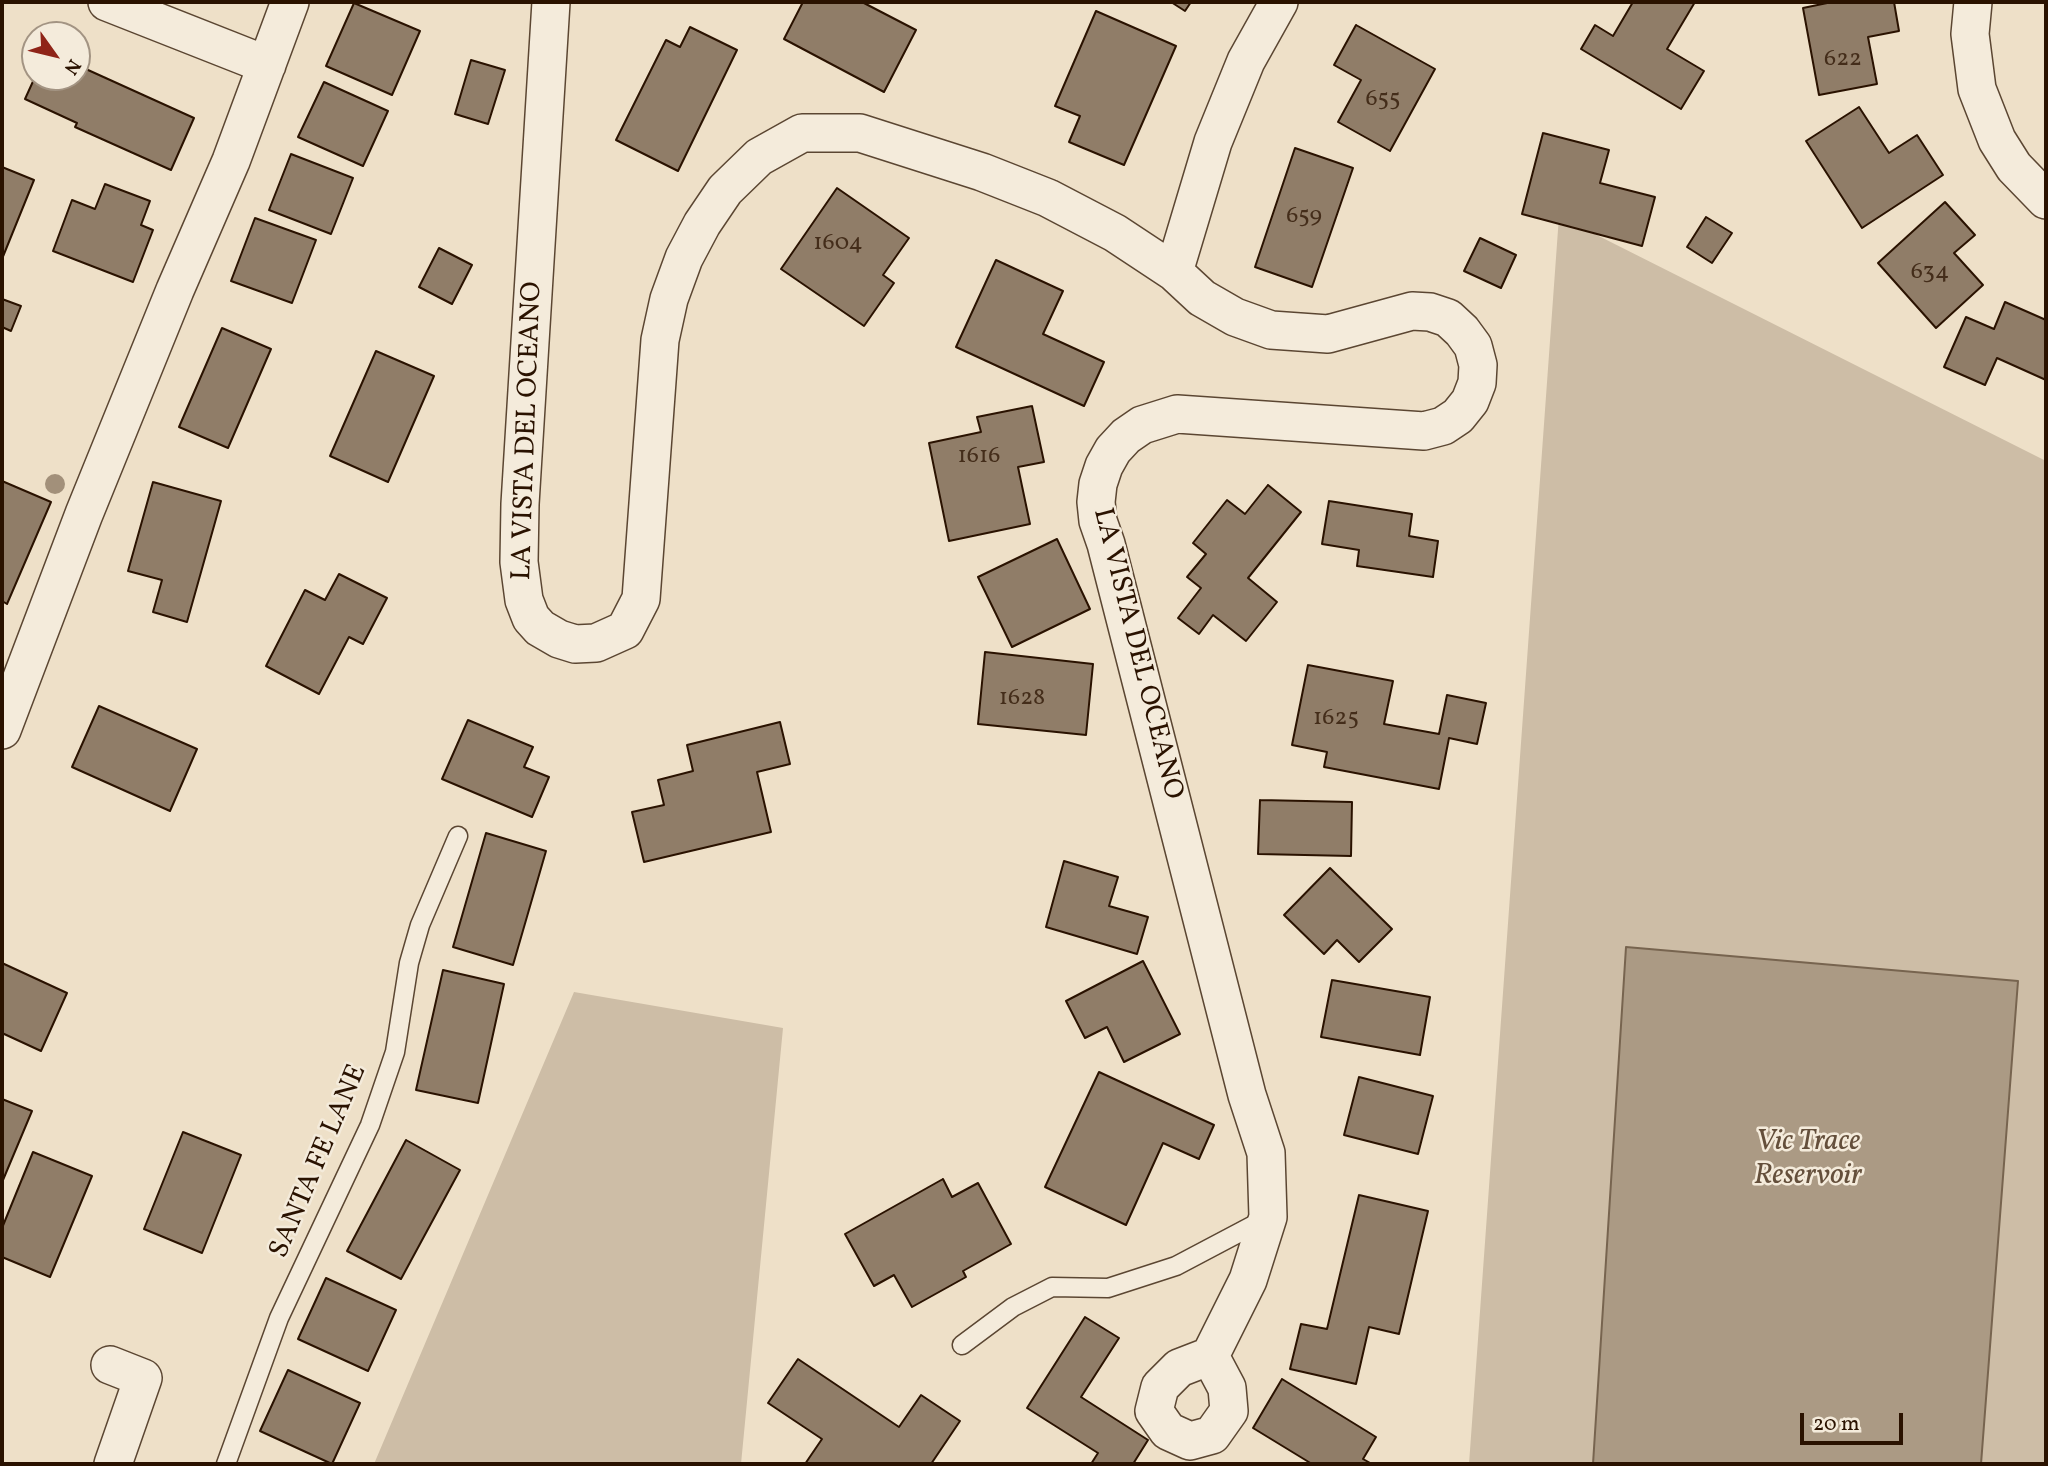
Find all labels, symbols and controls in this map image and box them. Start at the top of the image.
north arrow [21,21,91,91]
house number: 622 [1824,47,1862,75]
text: N [57,54,86,80]
house number: 655 [1365,87,1401,115]
house number: 659 [1286,204,1322,232]
house number: 1604 [813,231,863,259]
house number: 634 [1911,260,1949,288]
street label: LA VISTA DEL OCEANO [507,281,551,581]
house number: 1616 [958,444,1000,472]
street label: LA VISTA DEL OCEANO [1084,505,1188,803]
house number: 1628 [999,686,1045,714]
house number: 1625 [1313,706,1359,734]
street label: SANTA FE LANE [264,1060,376,1264]
water label: Vic Trace Reservoir [1754,1125,1862,1196]
scale bar [1803,1400,1906,1444]
text: 20 m [1813,1410,1859,1439]

